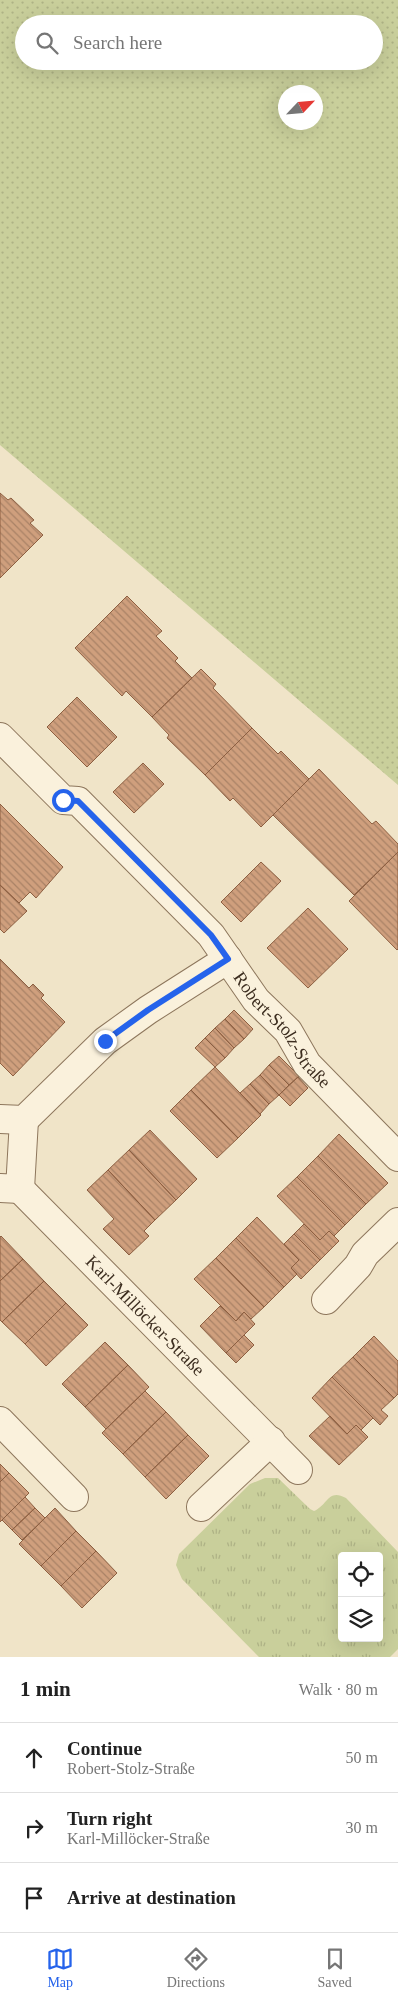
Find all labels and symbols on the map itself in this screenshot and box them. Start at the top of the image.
north arrow [278,85,323,130]
route start [52,789,75,812]
street label: Robert-Stolz-Straße [230,968,335,1092]
route end [94,1030,117,1053]
street label: Karl-Millöcker-Straße [82,1251,209,1380]

